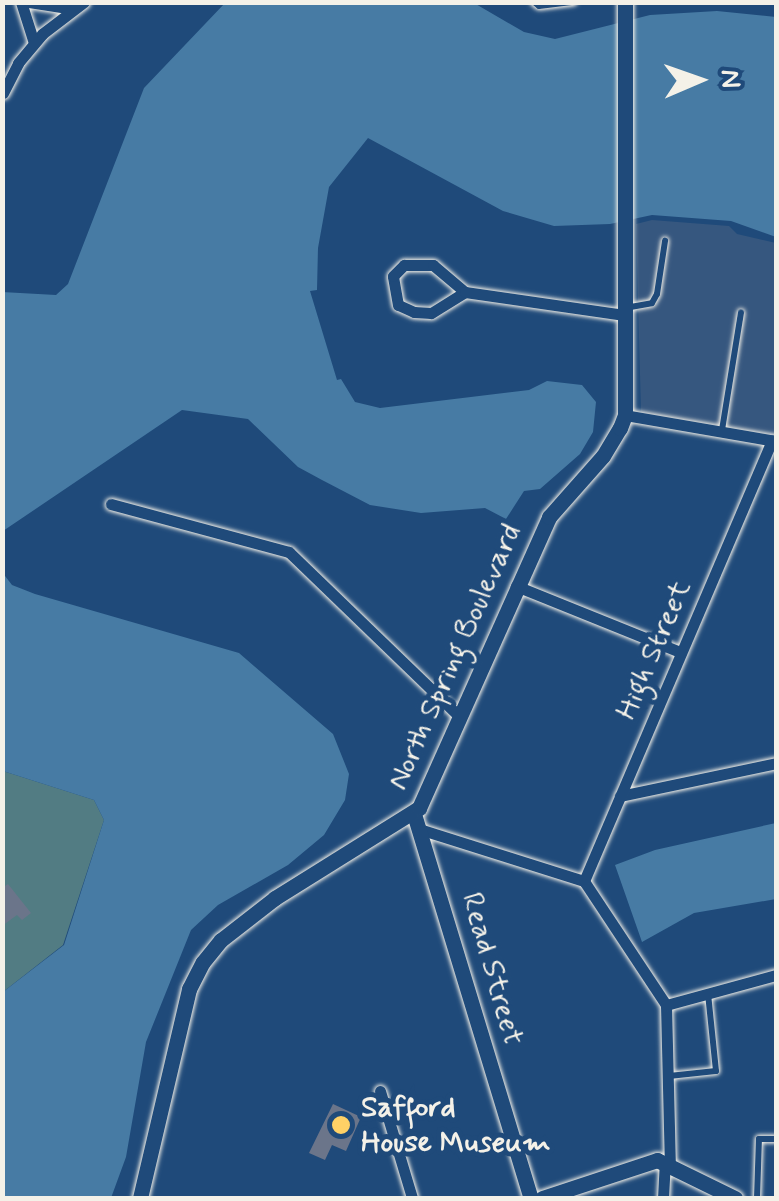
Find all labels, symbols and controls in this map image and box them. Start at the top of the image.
north arrow [649,30,749,130]
text: N [711,69,748,89]
street label: North Spring Boulevard [381,520,529,794]
street label: High Street [609,575,699,725]
street label: Read Street [453,889,531,1049]
place label: Safford House Museum [361,1090,557,1160]
marker: Safford House Museum [330,1114,352,1136]

